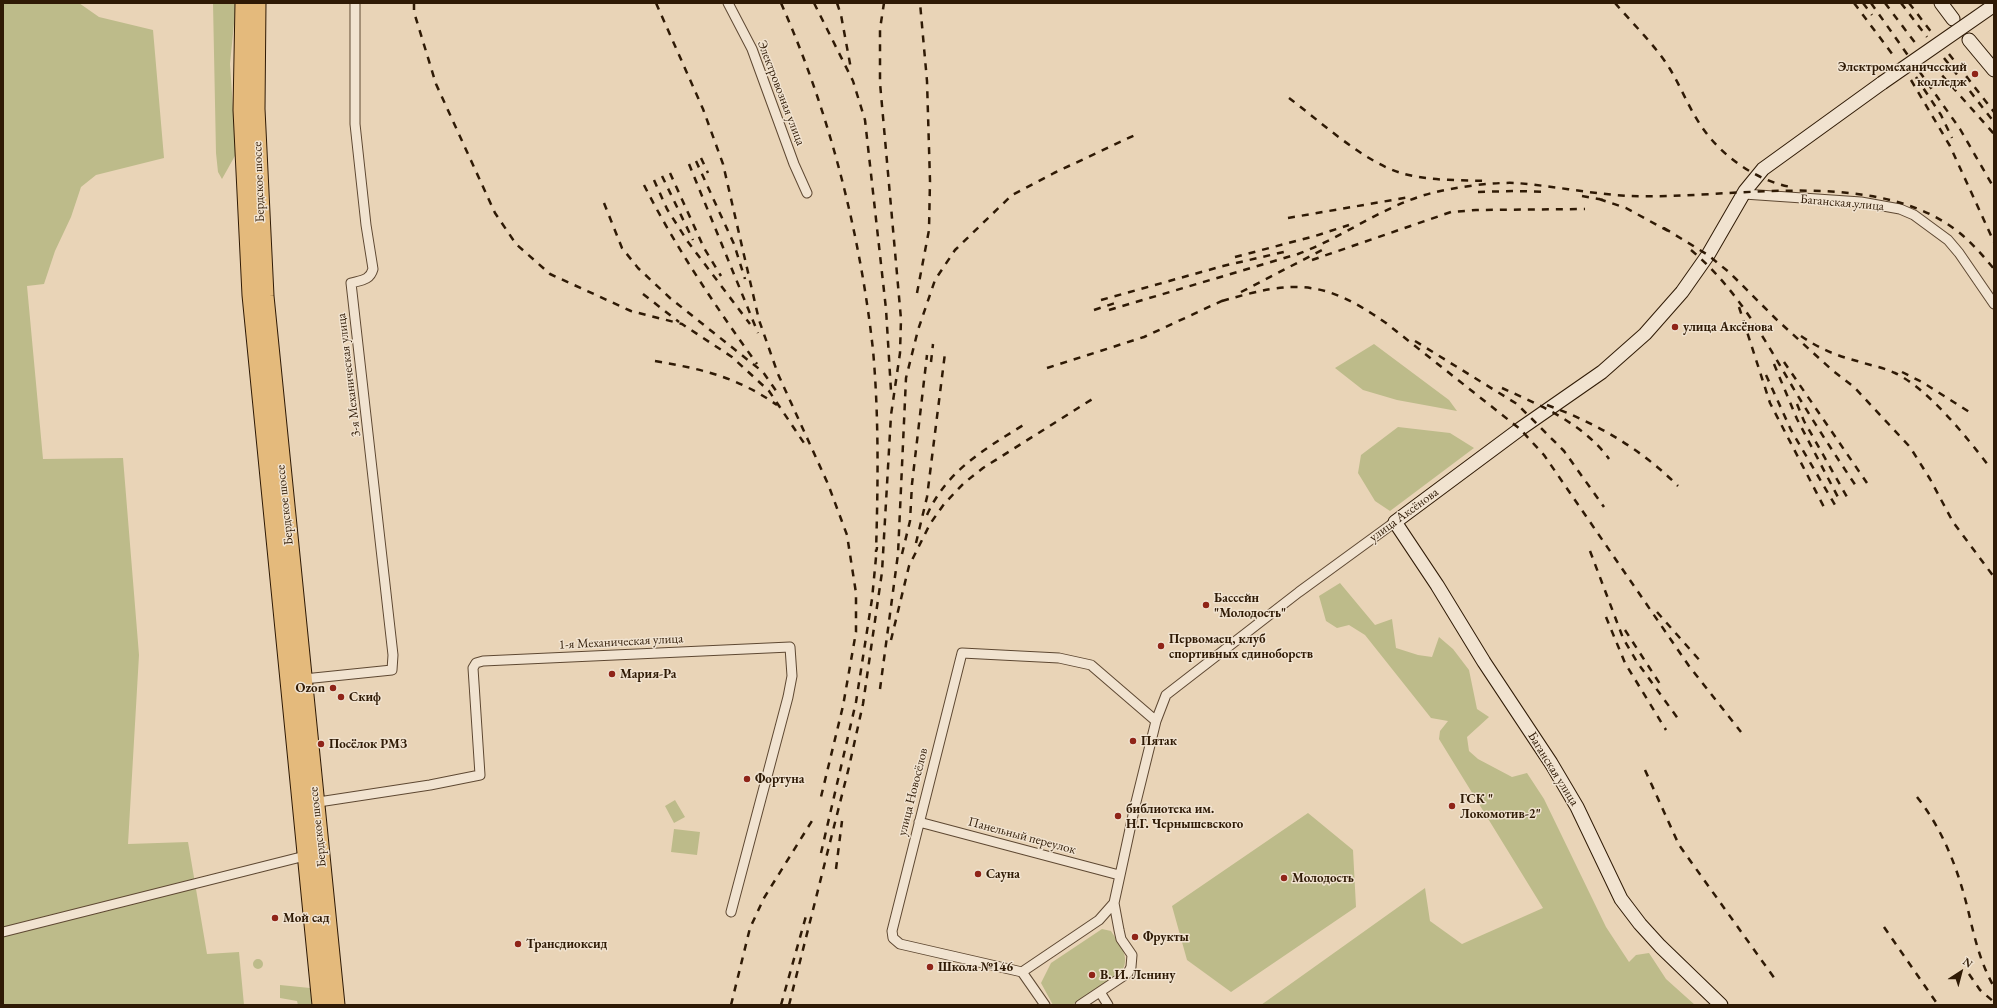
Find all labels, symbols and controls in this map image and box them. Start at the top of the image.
street label: Электровозная улица [754,38,808,148]
place label: Электромеханический колледж [1838,59,1967,90]
marker: Электромеханический колледж [1970,69,1980,79]
street label: Бердское шоссе [250,141,268,223]
street label: Баганская улица [1799,192,1885,214]
street label: 3-я Механическая улица [334,312,364,438]
place label: улица Аксёнова [1683,319,1773,335]
marker: улица Аксёнова [1670,322,1680,332]
street label: Бердское шоссе [273,464,297,546]
street label: улица Аксёнова [1366,485,1442,545]
place label: Бассейн "Молодость" [1214,590,1286,621]
marker: Бассейн "Молодость" [1201,600,1211,610]
street label: 1-я Механическая улица [558,631,684,653]
place label: Первомаец, клуб спортивных единоборств [1169,631,1313,662]
marker: Первомаец, клуб спортивных единоборств [1156,641,1166,651]
place label: Мария-Ра [620,666,676,682]
marker: Мария-Ра [607,669,617,679]
place label: Ozon [296,680,325,696]
marker: Ozon [328,683,338,693]
place label: Скиф [349,689,381,705]
marker: Скиф [336,692,346,702]
street label: Баганская улица [1524,729,1582,809]
place label: Пятак [1141,733,1177,749]
place label: Посёлок РМЗ [329,736,407,752]
marker: Пятак [1128,736,1138,746]
marker: Посёлок РМЗ [316,739,326,749]
street label: улица Новосёлов [895,746,931,838]
place label: Фортуна [755,771,804,787]
marker: Фортуна [742,774,752,784]
street label: Бердское шоссе [306,786,330,868]
place label: ГСК " Локомотив-2" [1460,791,1541,822]
place label: библиотека им. Н.Г. Чернышевского [1126,801,1243,832]
marker: ГСК " Локомотив-2" [1447,801,1457,811]
marker: библиотека им. Н.Г. Чернышевского [1113,811,1123,821]
street label: Панельный переулок [966,814,1078,858]
place label: Сауна [986,866,1020,882]
marker: Сауна [973,869,983,879]
place label: Молодость [1292,870,1354,886]
marker: Молодость [1279,873,1289,883]
place label: Мой сад [283,910,330,926]
marker: Мой сад [270,913,280,923]
place label: Фрукты [1143,929,1189,945]
marker: Фрукты [1130,932,1140,942]
place label: Трансдиоксид [526,936,607,952]
marker: Трансдиоксид [513,939,523,949]
north arrow [1941,952,1981,992]
text: N [1960,954,1976,971]
place label: Школа №146 [938,959,1013,975]
marker: Школа №146 [925,962,935,972]
place label: В. И. Ленину [1100,967,1175,983]
marker: В. И. Ленину [1087,970,1097,980]

